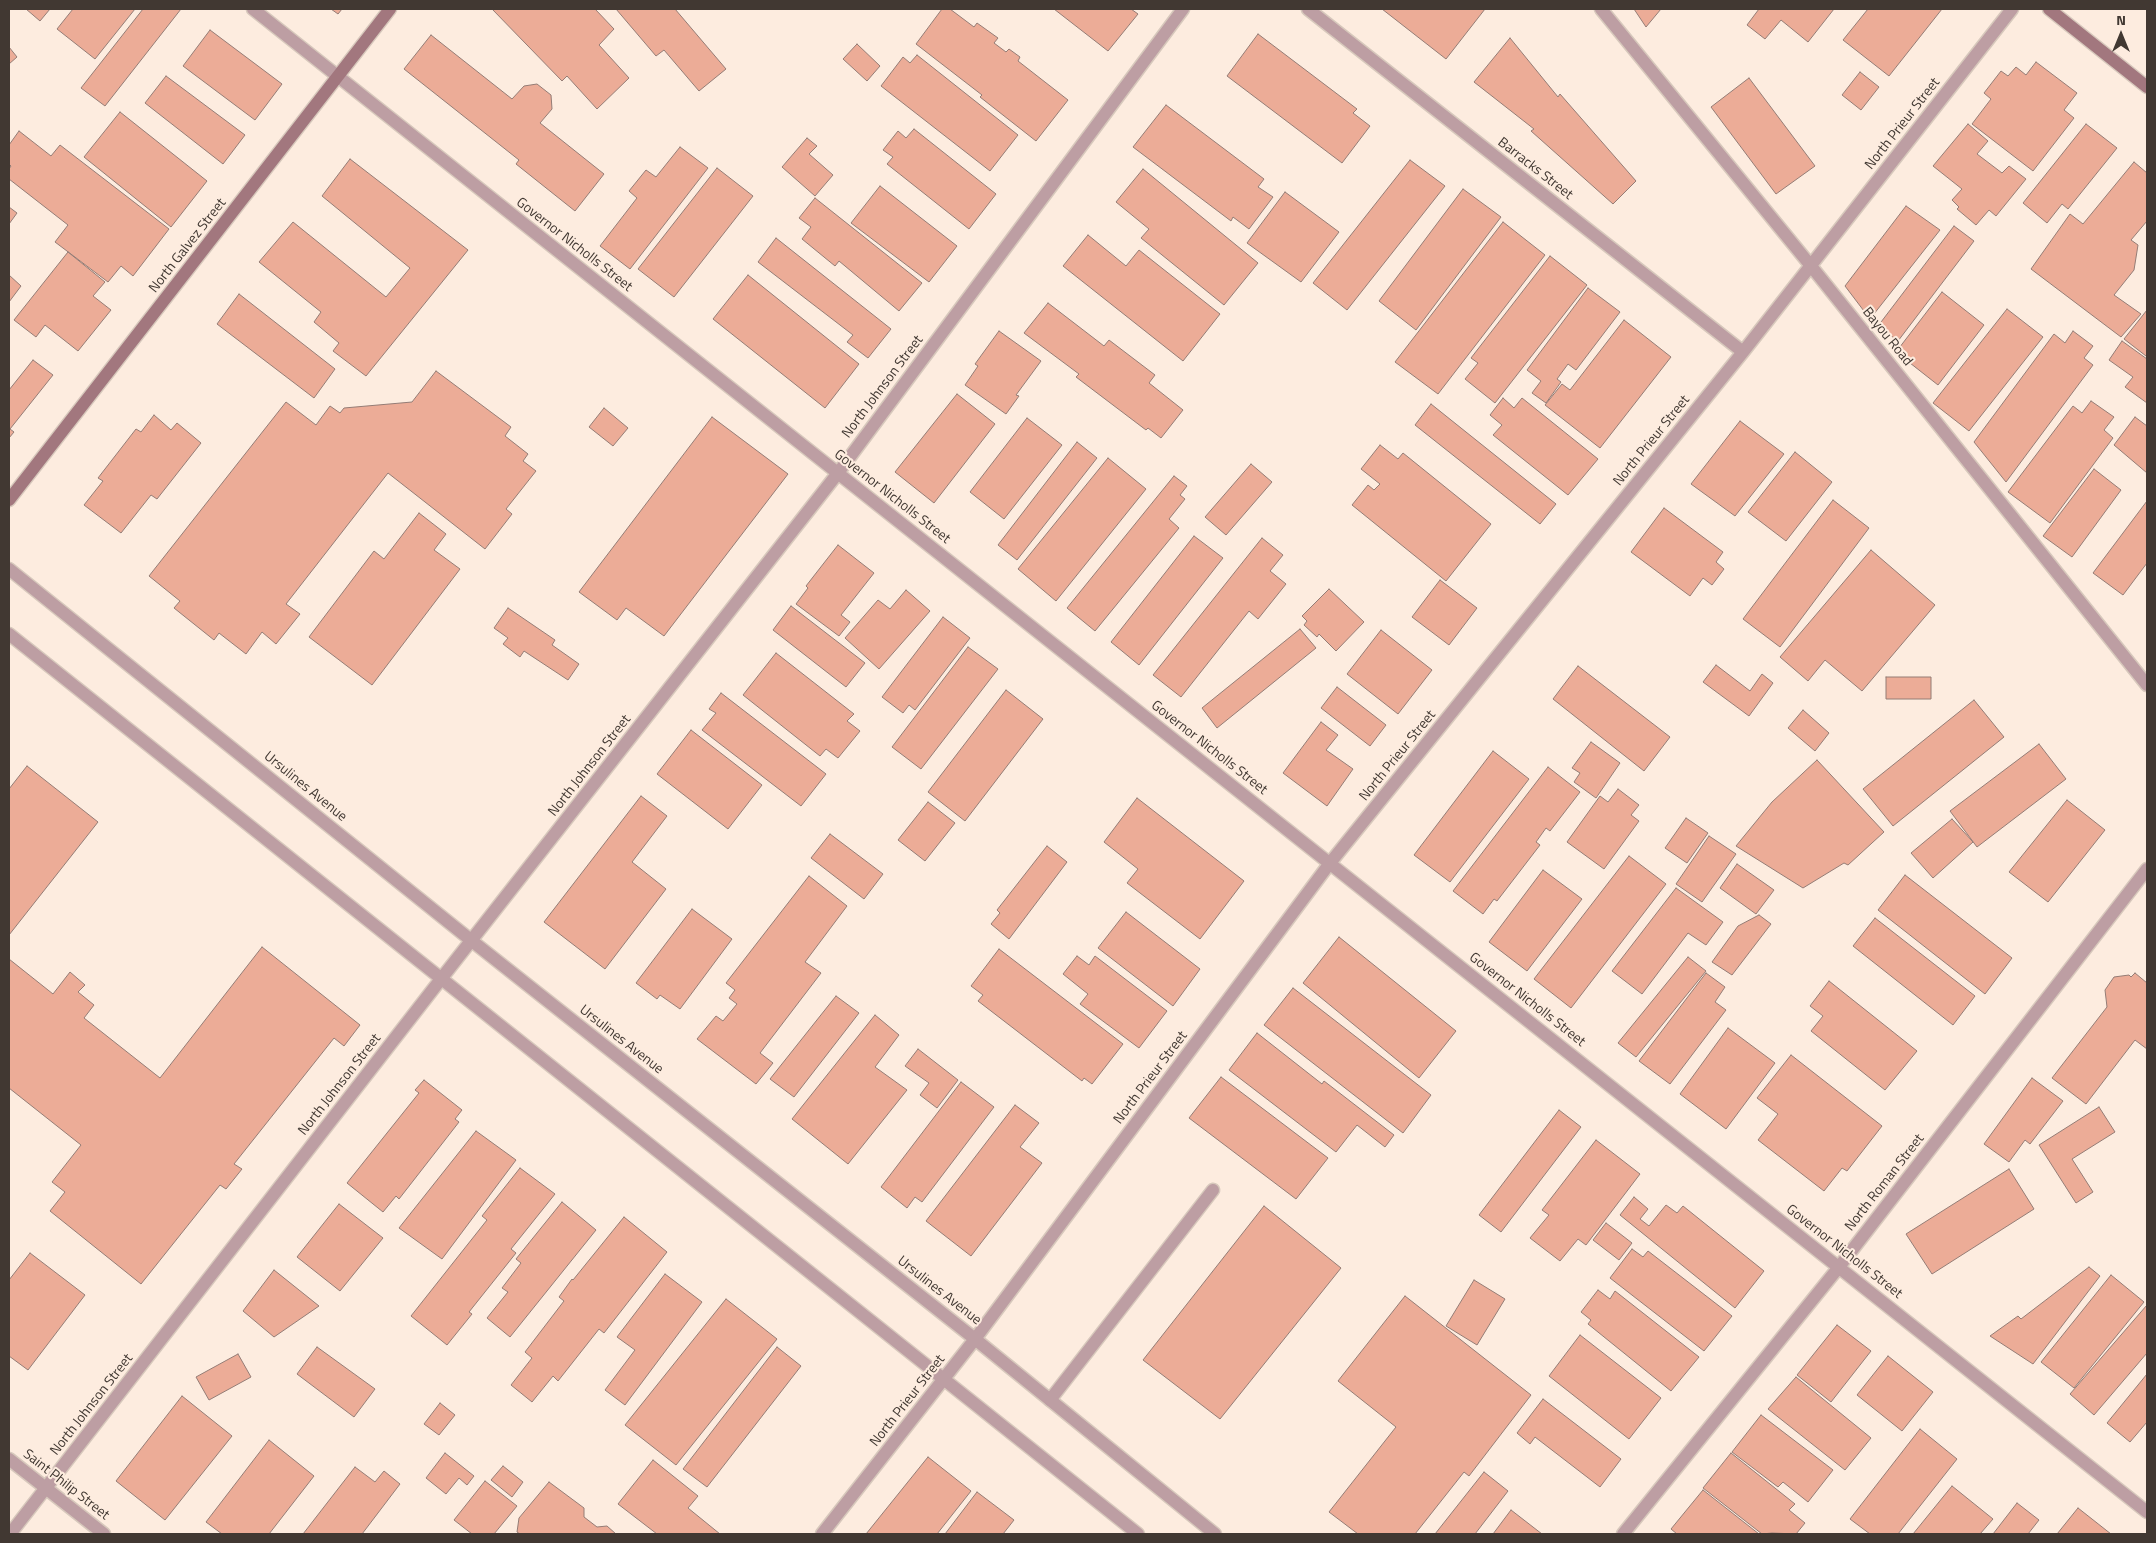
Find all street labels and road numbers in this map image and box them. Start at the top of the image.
street label: North Prieur Street [1862,75,1944,173]
street label: Barracks Street [1494,134,1576,204]
street label: Governor Nicholls Street [513,194,635,296]
street label: North Galvez Street [146,195,230,297]
street label: Bayou Road [1858,304,1916,370]
street label: North Johnson Street [839,332,927,442]
street label: North Prieur Street [1610,392,1694,490]
street label: Governor Nicholls Street [831,446,953,548]
street label: Governor Nicholls Street [1148,697,1270,799]
street label: North Prieur Street [1356,707,1440,805]
street label: North Johnson Street [545,712,635,820]
street label: Ursulines Avenue [260,748,350,826]
street label: Governor Nicholls Street [1466,949,1588,1051]
street label: Ursulines Avenue [576,1002,666,1078]
street label: North Prieur Street [1111,1028,1191,1128]
street label: North Johnson Street [295,1031,385,1139]
street label: North Roman Street [1842,1131,1928,1235]
street label: Governor Nicholls Street [1783,1201,1905,1303]
street label: Ursulines Avenue [894,1253,984,1329]
street label: North Johnson Street [47,1351,137,1459]
street label: North Prieur Street [867,1352,949,1450]
street label: Saint Philip Street [20,1446,112,1524]

